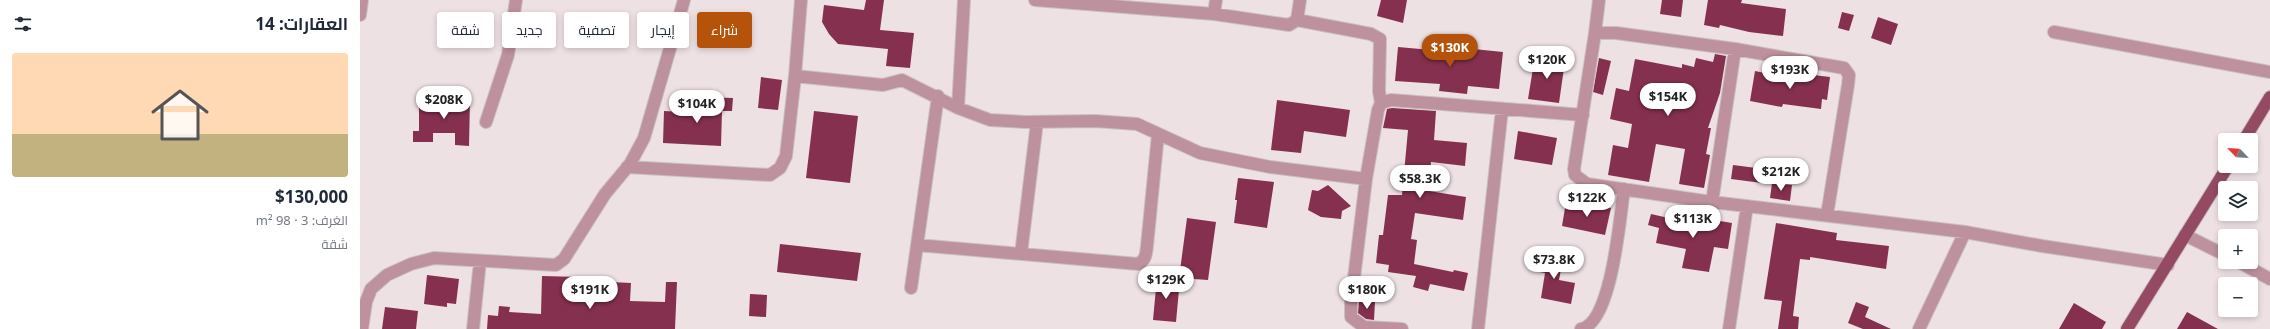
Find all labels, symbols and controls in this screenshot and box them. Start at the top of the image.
text: العقارات: 14 [255,12,348,35]
chip: شقة [437,12,494,48]
chip: جديد [502,12,556,48]
chip: تصفية [564,12,629,48]
chip: إيجار [637,12,689,48]
chip: شراء [697,12,752,48]
icon: filters [12,13,34,35]
pin: $130K [1422,34,1478,68]
text: $130K [1431,38,1469,56]
pin: $120K [1519,46,1575,80]
text: $120K [1528,50,1566,68]
pin: $193K [1762,56,1818,90]
text: $193K [1771,60,1809,78]
icon: home [144,79,216,151]
pin: $154K [1640,83,1696,117]
pin: $208K [416,86,472,120]
text: $154K [1649,87,1687,105]
text: $208K [425,90,463,108]
pin: $104K [669,90,725,124]
text: $104K [678,94,716,112]
north arrow [2218,133,2258,173]
map controls [2218,133,2258,317]
pin: $212K [1753,158,1809,192]
text: $212K [1762,162,1800,180]
pin: $58.3K [1387,165,1453,199]
text: $58.3K [1399,169,1441,187]
button: layers [2218,181,2258,221]
pin: $122K [1559,184,1615,218]
text: $130,000 [275,185,348,208]
text: $122K [1568,188,1606,206]
pin: $113K [1665,205,1721,239]
text: $113K [1674,209,1712,227]
text: الغرف: 3 · 98 m² [256,211,348,229]
button: + [2218,229,2258,269]
text: شقة [321,235,348,253]
pin: $73.8K [1521,246,1587,280]
text: $73.8K [1533,250,1575,268]
pin: $129K [1138,266,1194,300]
text: $129K [1147,270,1185,288]
pin: $191K [562,276,618,310]
pin: $180K [1339,276,1395,310]
button: − [2218,277,2258,317]
text: $191K [571,280,609,298]
text: $180K [1348,280,1386,298]

